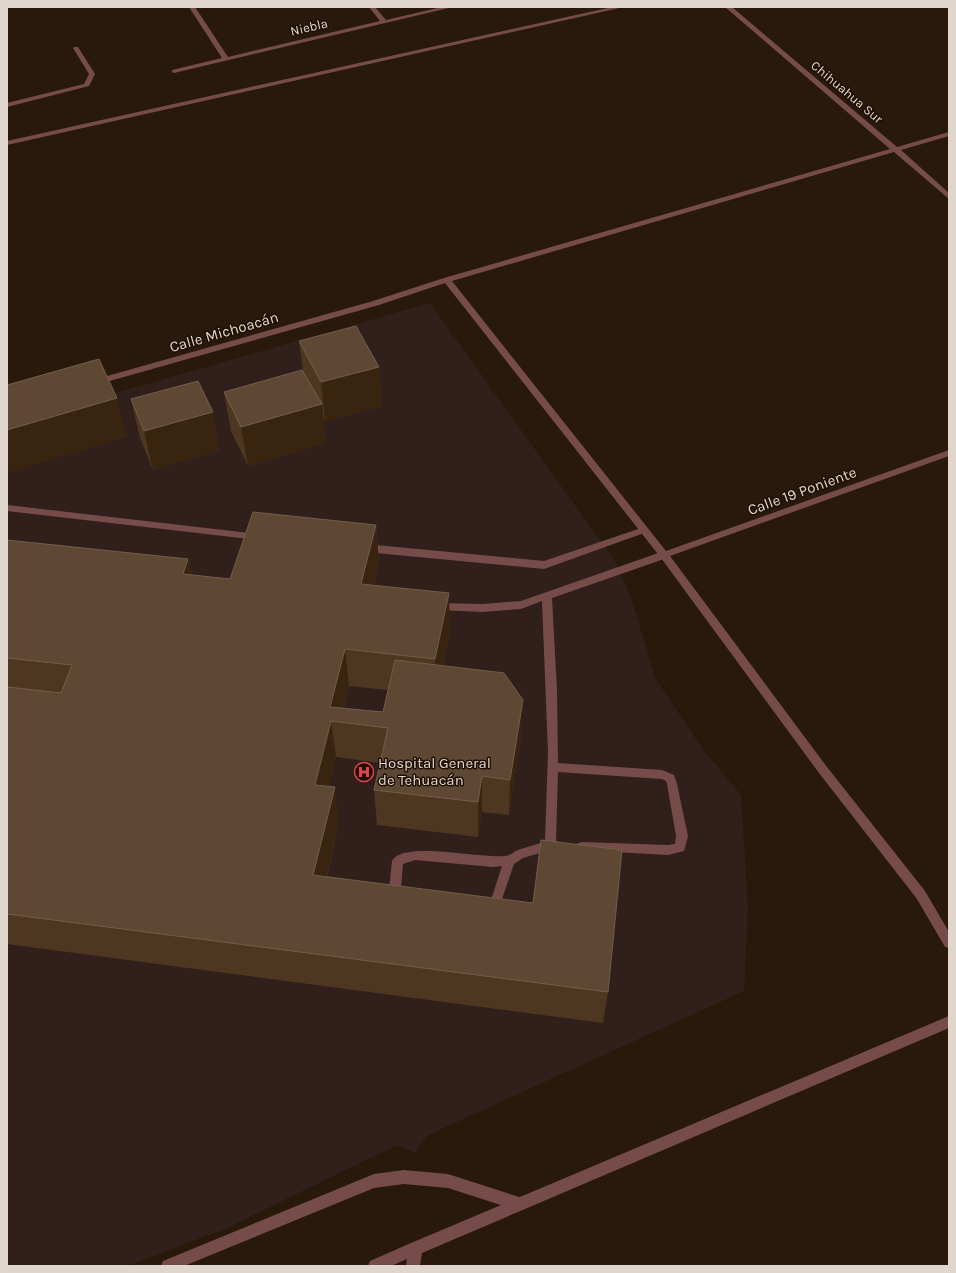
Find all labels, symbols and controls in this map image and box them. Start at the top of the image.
street label: Niebla [289,15,329,39]
street label: Chihuahua Sur [808,58,886,127]
street label: Calle Michoacán [167,308,281,356]
street label: Calle 19 Poniente [745,463,859,519]
place label: Hospital General de Tehuacán [378,754,491,789]
hospital icon: Hospital General de Tehuacán [353,761,375,783]

